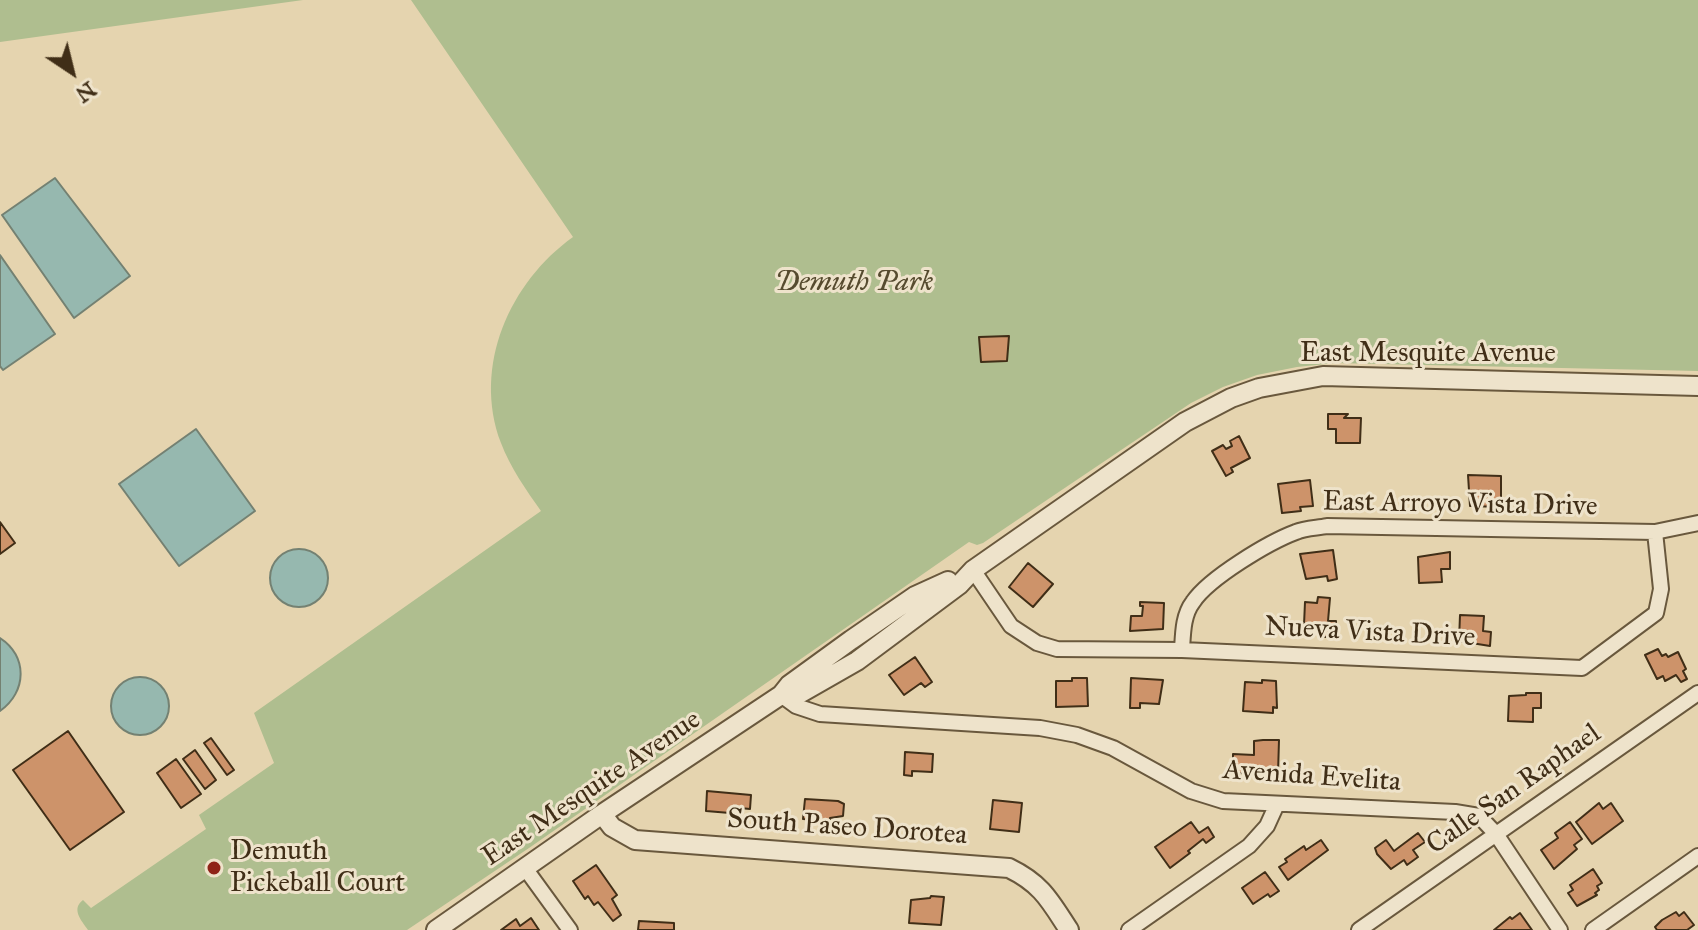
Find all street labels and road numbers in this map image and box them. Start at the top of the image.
street label: East Mesquite Avenue [1300,337,1556,371]
street label: East Arroyo Vista Drive [1322,486,1598,524]
street label: Nueva Vista Drive [1264,611,1476,655]
street label: East Mesquite Avenue [476,703,708,875]
street label: Calle San Raphael [1421,718,1607,862]
street label: Avenida Evelita [1222,754,1402,800]
street label: South Paseo Dorotea [726,803,968,853]

